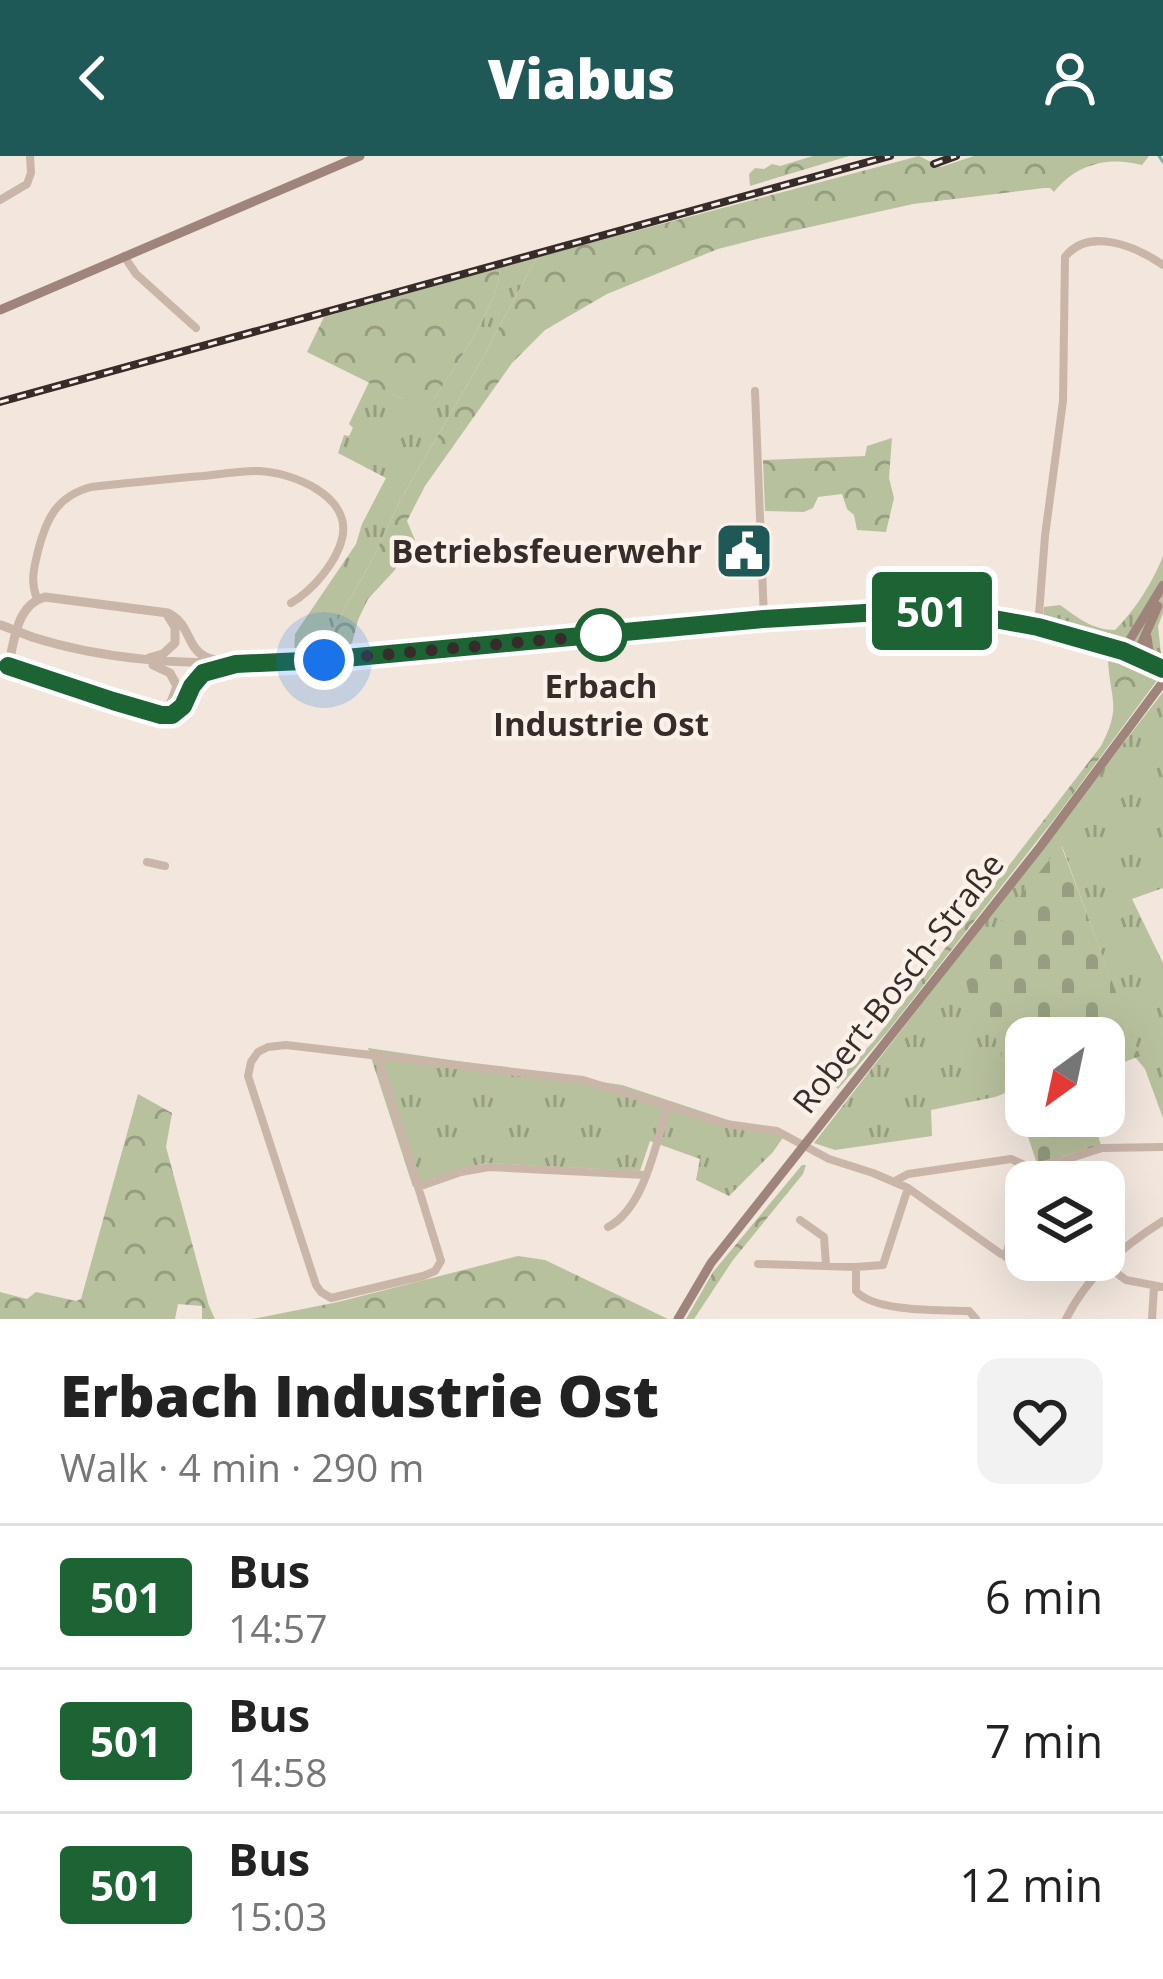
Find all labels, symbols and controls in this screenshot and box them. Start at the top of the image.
text: Viabus [488,41,675,115]
icon: back [60,45,126,111]
icon: person [1037,45,1103,111]
public building icon: Betriebsfeuerwehr [713,520,775,582]
place label: Betriebsfeuerwehr [391,528,702,573]
line badge: 501 [863,572,1001,650]
text: 501 [896,582,968,639]
marker: Erbach Industrie Ost [576,610,626,660]
your location [294,630,354,690]
place label: Erbach Industrie Ost [493,663,709,746]
street label: Robert-Bosch-Straße [782,843,1014,1122]
north arrow [1005,1017,1125,1137]
map controls [1005,1017,1125,1281]
button: layers [1005,1161,1125,1281]
text: Erbach Industrie Ost [60,1356,659,1434]
button: heart [977,1358,1103,1484]
text: Walk · 4 min · 290 m [60,1440,424,1493]
text: Bus [228,1540,310,1601]
text: 6 min [985,1566,1103,1627]
text: 501 [90,1568,162,1625]
text: 14:57 [228,1601,327,1654]
text: Bus [228,1684,310,1745]
text: 7 min [985,1710,1103,1771]
text: 501 [90,1712,162,1769]
text: 14:58 [228,1745,327,1798]
text: Bus [228,1828,310,1889]
text: 12 min [959,1854,1103,1915]
text: 501 [90,1856,162,1913]
text: 15:03 [228,1889,327,1942]

